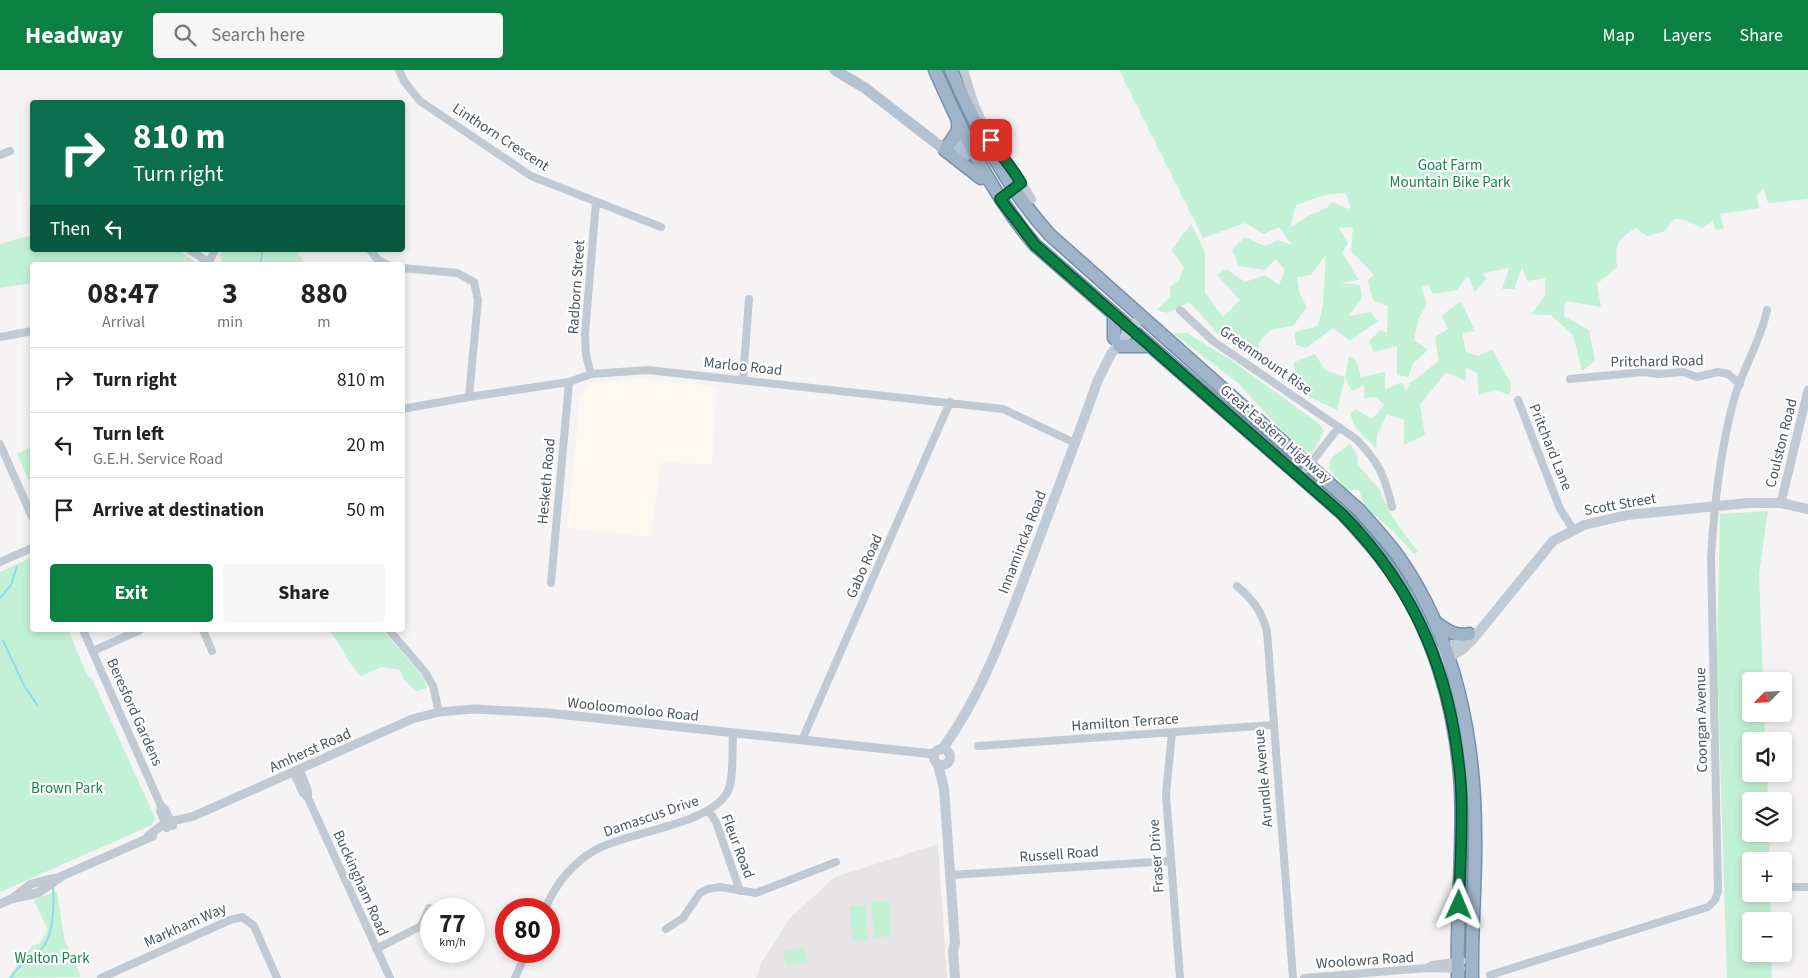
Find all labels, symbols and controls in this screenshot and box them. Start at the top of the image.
search box [153,13,503,58]
text: Headway [25,18,123,53]
icon: search [171,21,199,49]
text: Search here [211,22,305,49]
text: Map [1603,23,1635,48]
text: Layers [1663,23,1712,48]
text: Share [1740,23,1783,48]
street label: Linthorn Crescent [448,98,553,177]
text: 810 m [133,112,225,162]
pin [970,119,1012,161]
icon: right [50,120,115,185]
icon: arrive [977,126,1005,154]
park label: Goat Farm Mountain Bike Park [1390,155,1511,193]
text: Turn right [133,158,223,190]
icon: left [100,215,128,243]
text: Then [50,216,90,243]
street label: Radborn Street [563,239,590,335]
text: 08:47 [87,272,160,315]
text: 3 [222,272,238,315]
text: 880 [300,272,348,315]
text: Arrival [102,311,145,333]
text: min [217,311,243,333]
text: m [317,311,331,333]
street label: Greenmount Rise [1215,321,1316,400]
street label: Pritchard Road [1610,350,1704,373]
street label: Marloo Road [703,352,783,381]
icon: right [50,366,78,394]
text: Turn right [93,367,177,394]
text: 810 m [337,367,385,394]
street label: Great Eastern Highway [1215,380,1336,489]
street label: Coulston Road [1760,396,1803,490]
street label: Pritchard Lane [1524,401,1577,494]
text: Turn left [93,421,164,448]
icon: left [50,431,78,459]
text: 20 m [347,432,385,459]
street label: Hesketh Road [532,437,561,525]
text: G.E.H. Service Road [93,448,223,470]
street label: Innamincka Road [993,487,1052,597]
street label: Scott Street [1582,488,1658,521]
icon: arrive [50,496,78,524]
text: Arrive at destination [93,497,264,524]
text: 50 m [347,497,385,524]
street label: Gabo Road [841,531,888,602]
button: Exit [50,564,213,622]
button: Share [223,564,385,622]
street label: Beresford Gardens [101,655,168,769]
street label: Coongan Avenue [1690,667,1713,773]
north arrow [1742,672,1792,722]
map controls [1742,672,1792,962]
street label: Wooloomooloo Road [566,692,700,727]
street label: Hamilton Terrace [1071,708,1179,737]
street label: Amherst Road [266,723,354,778]
street label: Arundle Avenue [1249,728,1278,828]
button: sound [1742,732,1792,782]
park label: Brown Park [31,778,104,799]
street label: Damascus Drive [601,790,702,843]
button: layers [1742,792,1792,842]
street label: Fleur Road [716,811,759,881]
street label: Fraser Drive [1143,818,1170,894]
street label: Buckingham Road [328,827,393,940]
street label: Russell Road [1019,841,1099,868]
button: + [1742,852,1792,902]
position arrow [1432,878,1484,930]
street label: Markham Way [141,898,230,953]
speed limit sign: 80 [495,898,560,963]
text: 77 [439,906,466,942]
button: − [1742,912,1792,962]
text: km/h [439,934,466,951]
street label: Woolowra Road [1315,947,1415,974]
park label: Walton Park [14,948,90,969]

